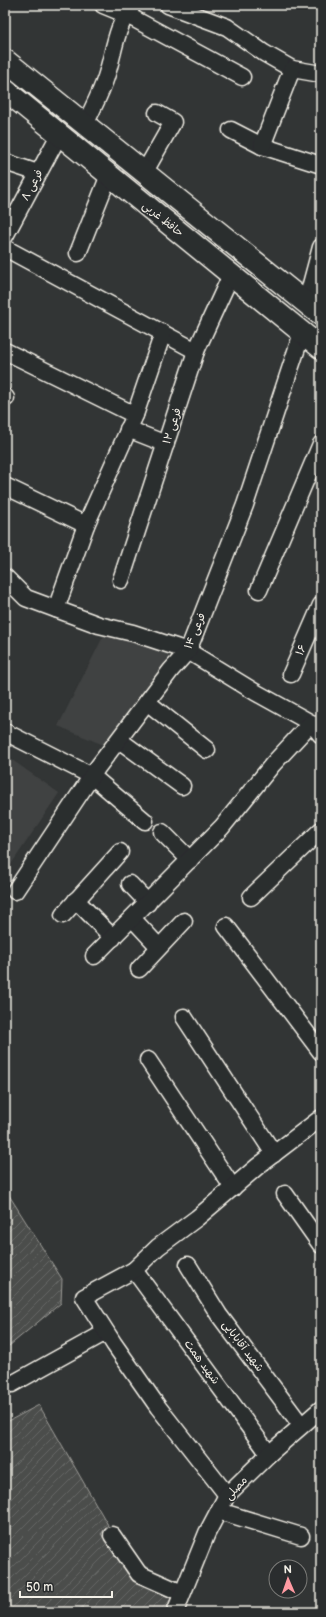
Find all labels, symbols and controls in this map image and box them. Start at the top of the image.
street label: فرعی ۸ [18,167,46,203]
street label: حافظ غربی [139,199,186,240]
street label: فرعی ۱۲ [160,406,185,446]
street label: فرعی ۱۴ [182,611,209,651]
street label: ۱۶ [293,642,309,658]
street label: شهید آقابابایی [219,1318,266,1375]
street label: شهید همت [182,1337,222,1387]
street label: مصلی [222,1474,251,1503]
north arrow [268,1559,308,1599]
text: N [283,1563,292,1576]
scale bar [20,1573,112,1599]
text: 50 m [26,1580,53,1595]

